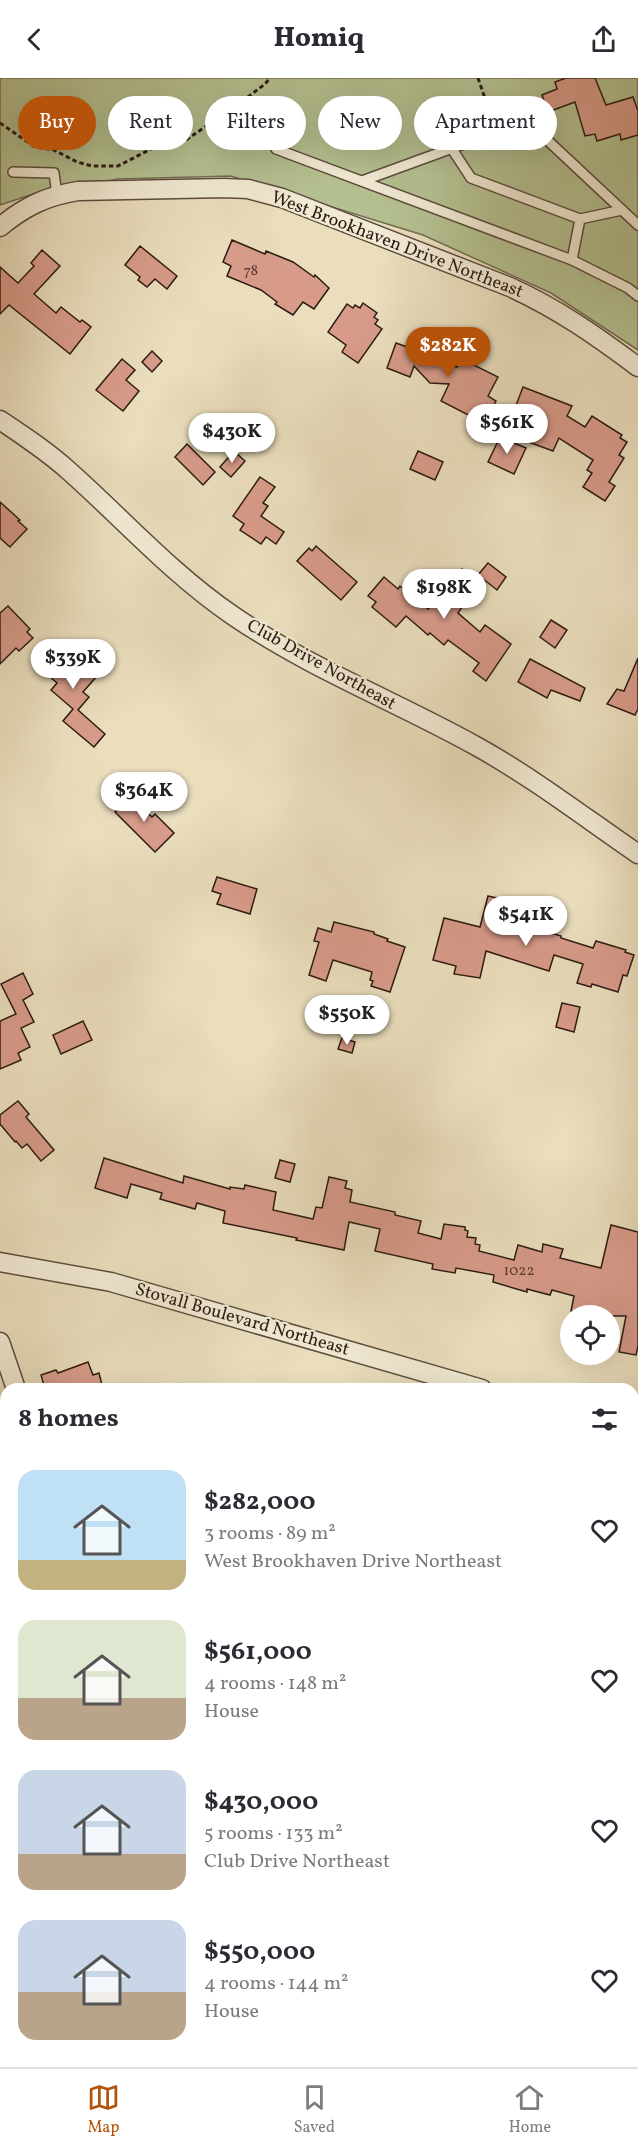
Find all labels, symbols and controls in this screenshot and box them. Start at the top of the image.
text: Homiq [274,20,364,58]
icon: back [18,23,51,56]
icon: share [587,23,620,56]
chip: Buy [18,96,96,150]
chip: Rent [108,96,193,150]
chip: Filters [205,96,306,150]
chip: New [318,96,402,150]
chip: Apartment [414,96,557,150]
street label: West Brookhaven Drive Northeast [267,185,527,305]
house number: 78 [244,261,258,282]
pin: $282K [406,327,490,378]
text: $282K [419,332,477,360]
pin: $561K [465,404,549,455]
text: $561K [480,409,534,437]
pin: $430K [190,413,274,464]
text: $430K [202,418,262,446]
pin: $198K [402,569,486,620]
text: $198K [416,574,472,602]
street label: Club Drive Northeast [242,614,400,716]
pin: $339K [31,639,115,690]
text: $339K [45,644,101,672]
pin: $364K [102,772,186,823]
text: $364K [115,777,173,805]
pin: $541K [484,896,568,947]
text: $541K [498,901,554,929]
pin: $550K [305,995,389,1046]
text: $550K [318,1000,376,1028]
house number: 1022 [504,1261,534,1282]
street label: Stovall Boulevard Northeast [132,1277,352,1363]
map controls [560,1305,620,1365]
button: locate [560,1305,620,1365]
text: 8 homes [18,1401,119,1437]
icon: filters [588,1403,621,1436]
text: $282,000 [204,1484,316,1520]
icon: home [66,1494,138,1566]
icon: heart [588,1514,621,1547]
text: 3 rooms · 89 m² [204,1520,336,1548]
text: West Brookhaven Drive Northeast [204,1548,502,1576]
text: $561,000 [204,1634,312,1670]
icon: home [66,1644,138,1716]
icon: heart [588,1664,621,1697]
text: 4 rooms · 148 m² [204,1670,346,1698]
text: House [204,1698,259,1726]
text: $430,000 [204,1784,318,1820]
icon: home [66,1794,138,1866]
icon: heart [588,1814,621,1847]
text: 5 rooms · 133 m² [204,1820,343,1848]
text: Club Drive Northeast [204,1848,390,1876]
text: $550,000 [204,1934,315,1970]
icon: home [66,1944,138,2016]
icon: heart [588,1964,621,1997]
text: 4 rooms · 144 m² [204,1970,349,1998]
text: House [204,1998,259,2026]
tab: Map [87,2081,120,2139]
tab: Saved [294,2081,335,2139]
tab: Home [509,2081,551,2139]

